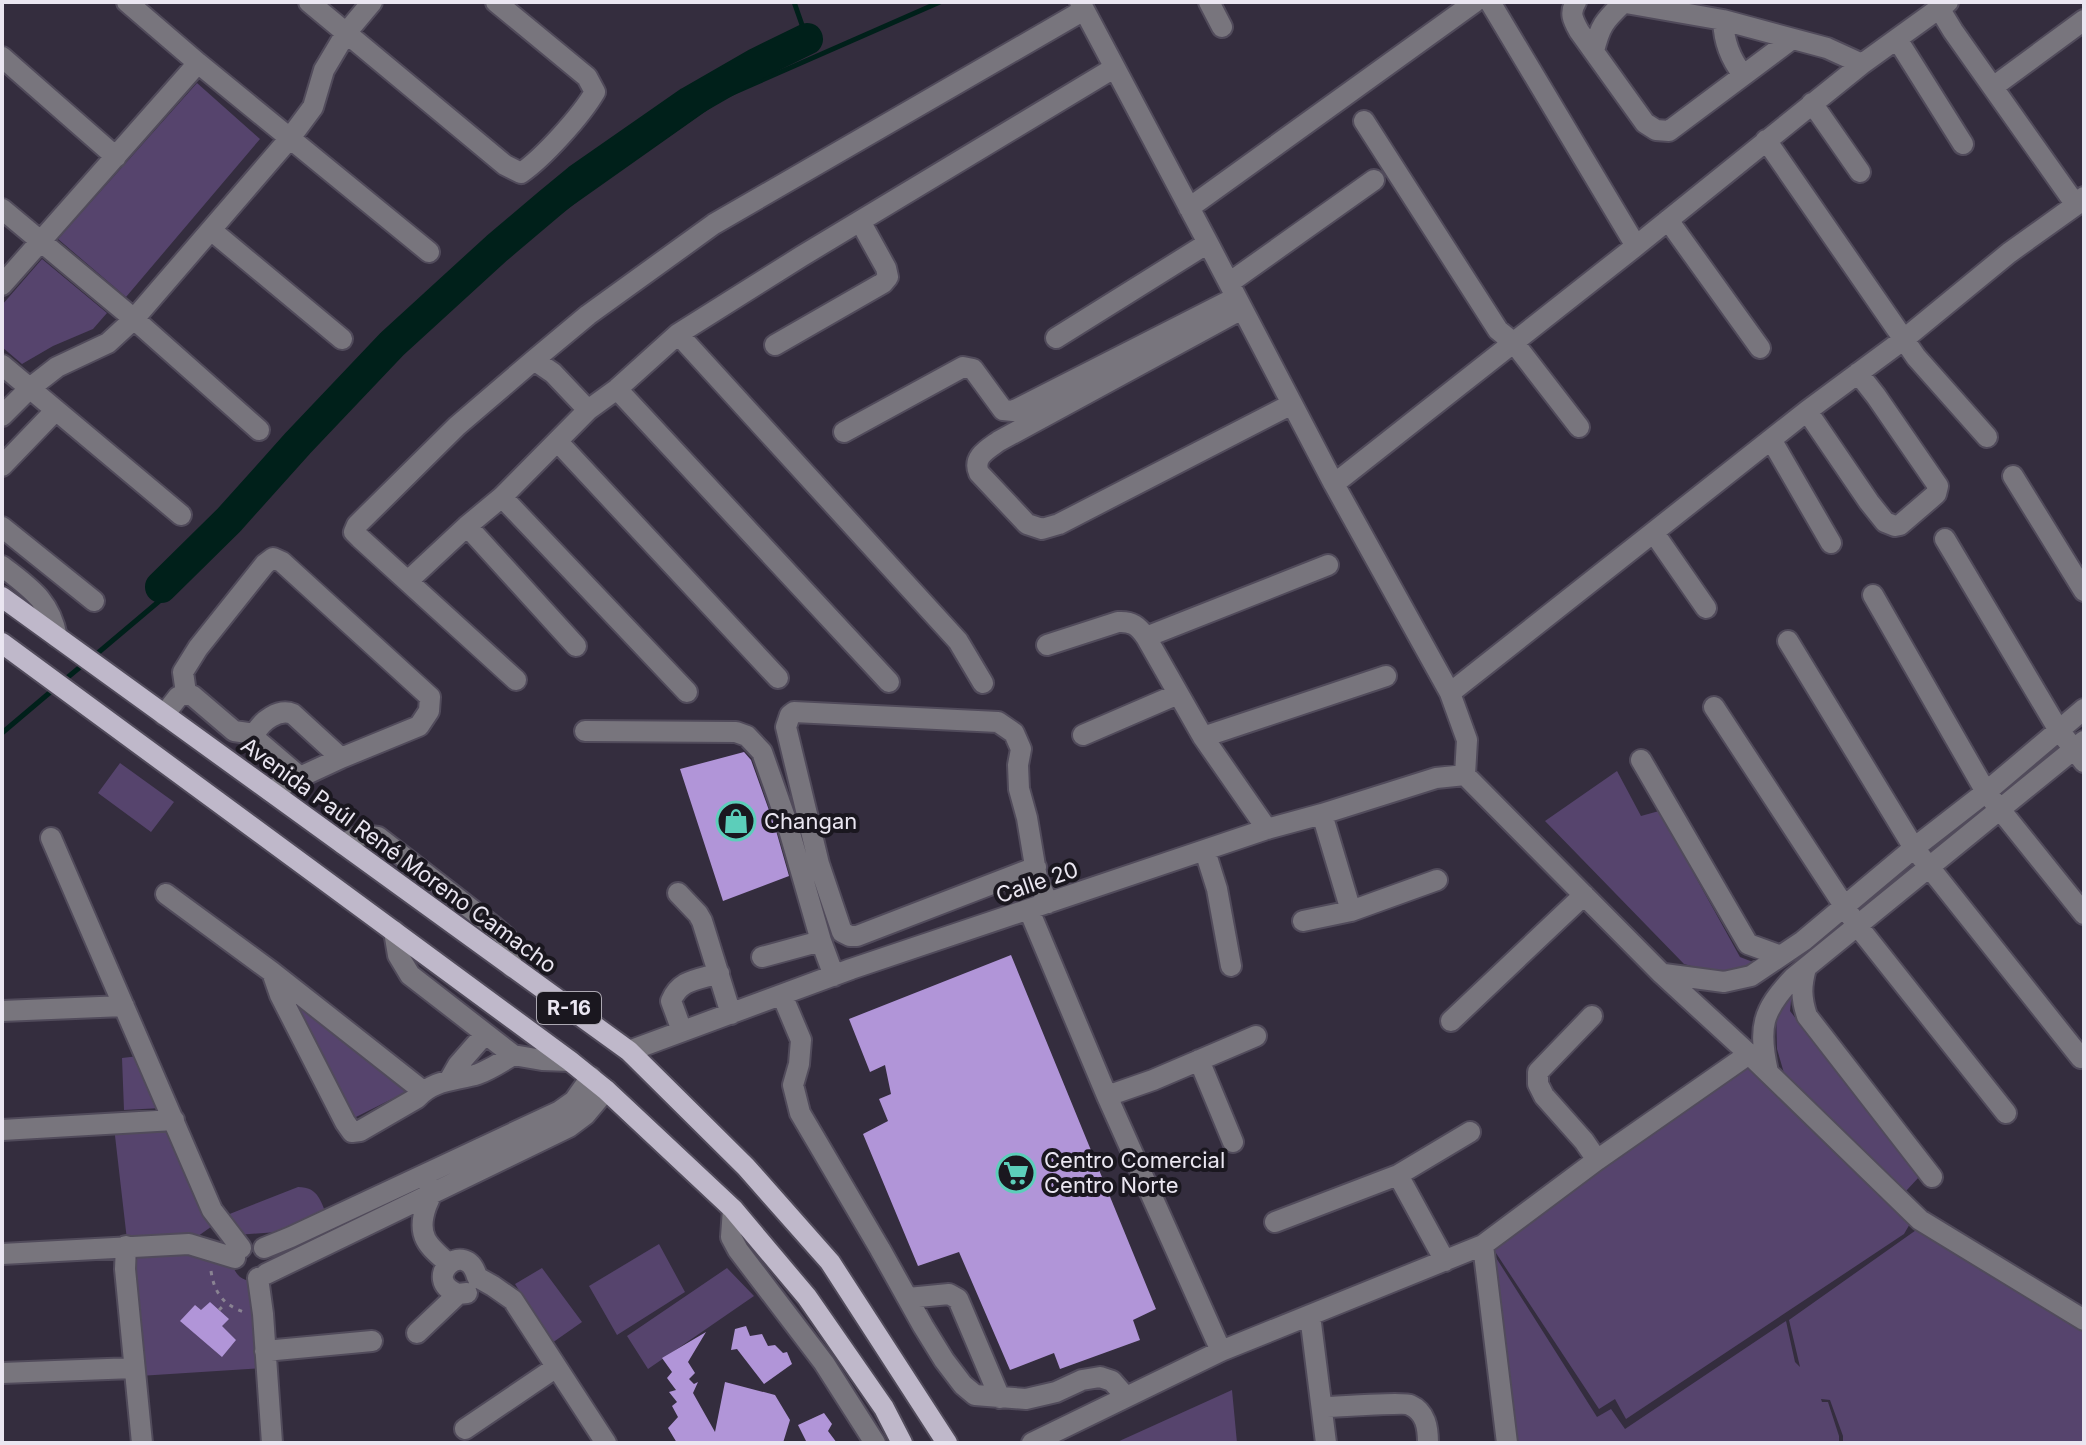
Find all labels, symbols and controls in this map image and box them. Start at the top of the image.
street label: Avenida Paúl René Moreno Camacho [236,732,562,978]
shop icon: Changan [715,800,757,842]
place label: Changan [764,808,857,834]
street label: Calle 20 [992,856,1082,908]
road number: R-16 [537,992,601,1024]
place label: Centro Comercial Centro Norte [1044,1147,1225,1198]
supermarket icon: Centro Comercial Centro Norte [995,1152,1037,1194]

